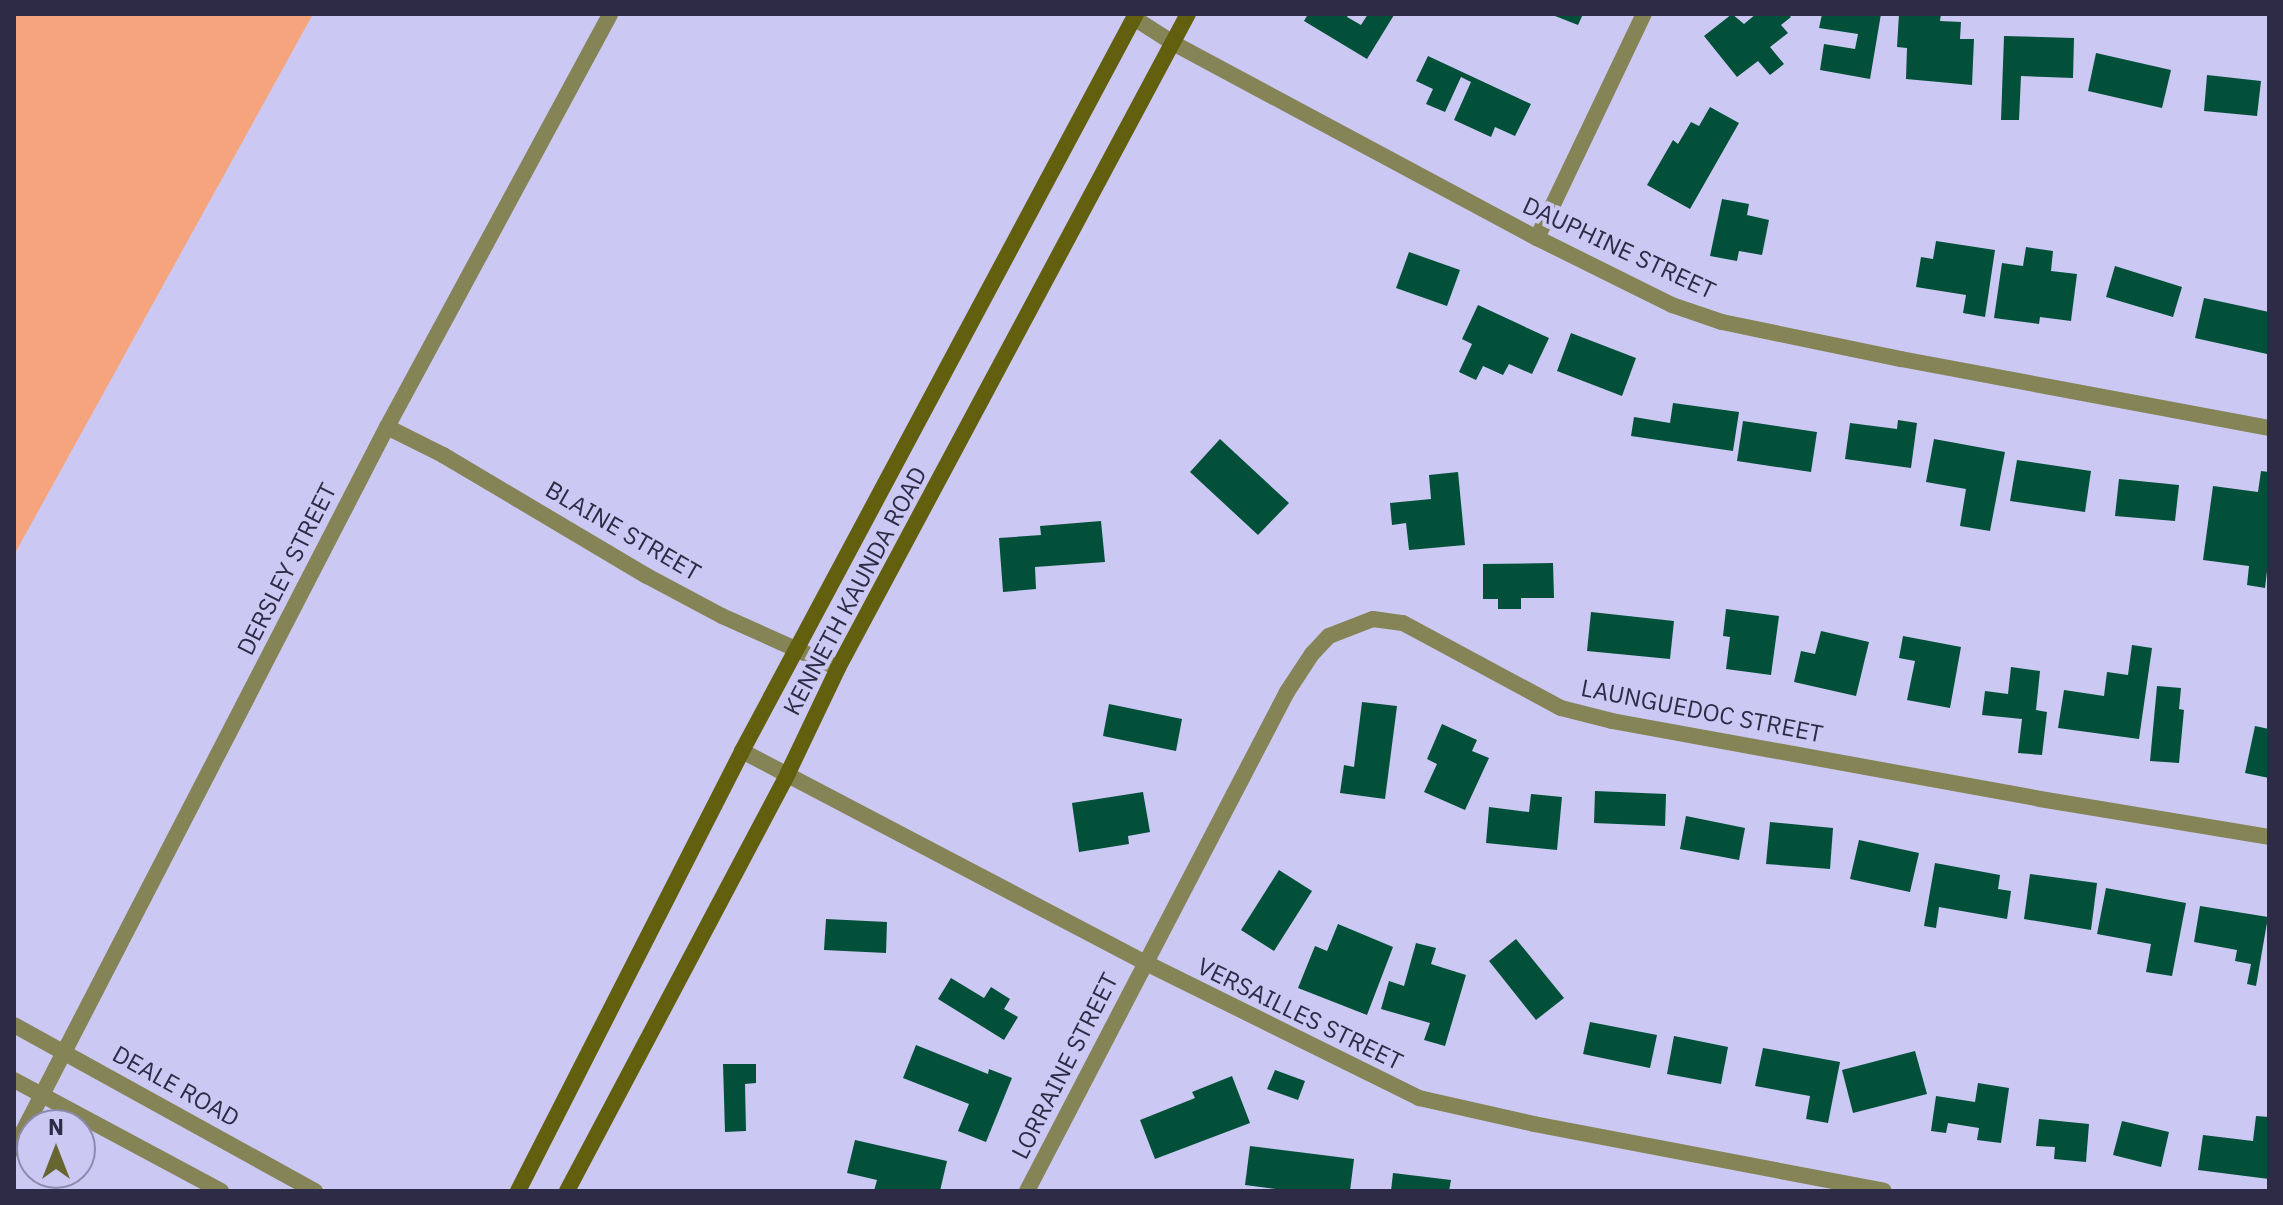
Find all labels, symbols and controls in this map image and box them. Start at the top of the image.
street label: DAUPHINE STREET [1518,191,1720,305]
street label: KENNETH KAUNDA ROAD [777,462,933,720]
street label: BLAINE STREET [540,475,706,587]
street label: DERSLEY STREET [231,478,343,660]
street label: LAUNGUEDOC STREET [1579,673,1825,749]
street label: VERSAILLES STREET [1193,952,1407,1076]
street label: LORRAINE STREET [1006,968,1124,1164]
street label: DEALE ROAD [108,1039,244,1133]
north arrow [16,1109,96,1189]
text: N [48,1112,64,1141]

